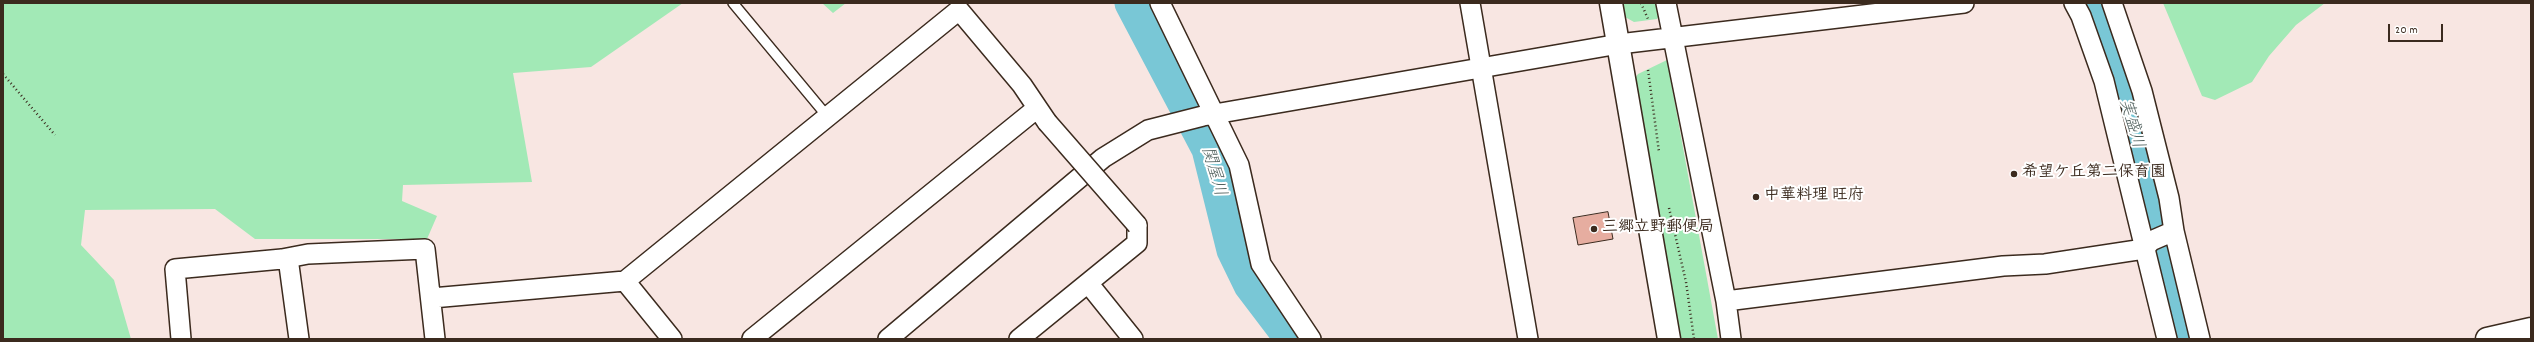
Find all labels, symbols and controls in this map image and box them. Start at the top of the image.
scale bar [2390,16,2445,42]
text: 20 m [2395,22,2418,39]
water label: 実盛川 [2113,97,2147,151]
water label: 関屋川 [1195,145,1229,199]
place label: 希望ケ丘第二保育園 [2022,164,2166,184]
marker: 希望ケ丘第二保育園 [2009,169,2019,179]
place label: 中華料理 旺府 [1764,187,1864,207]
marker: 中華料理 旺府 [1751,192,1761,202]
place label: 三郷立野郵便局 [1602,219,1714,239]
marker: 三郷立野郵便局 [1589,224,1599,234]

